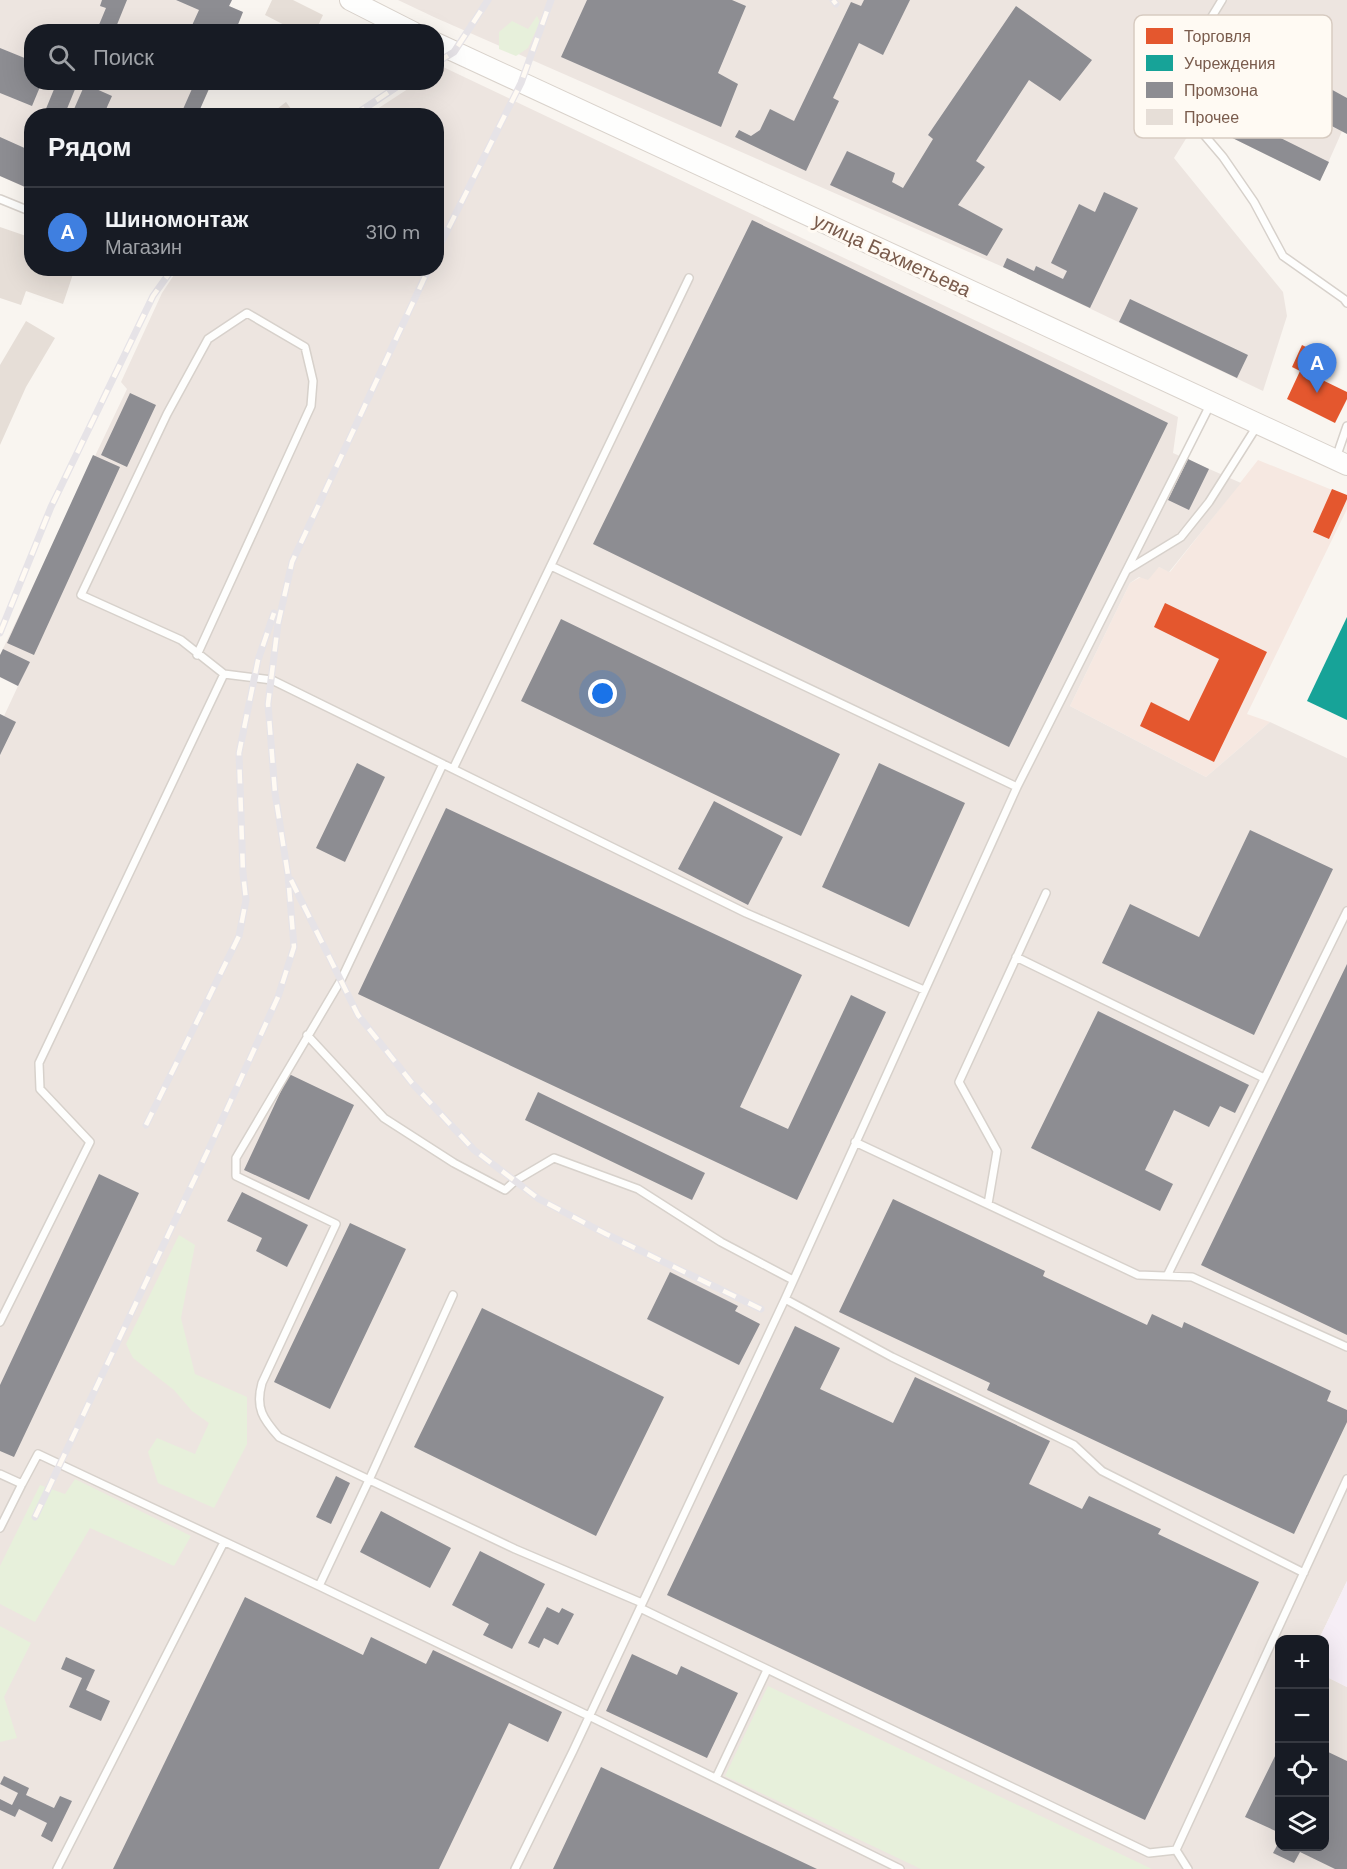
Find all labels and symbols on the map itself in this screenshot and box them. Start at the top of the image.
legend [1134,15,1332,138]
text: Торговля [1184,26,1251,47]
text: Учреждения [1184,53,1276,74]
text: Промзона [1184,80,1258,101]
text: Прочее [1184,107,1239,128]
street label: улица Бахметьева [809,207,976,303]
pin: A [1298,344,1336,393]
your location [588,679,617,708]

